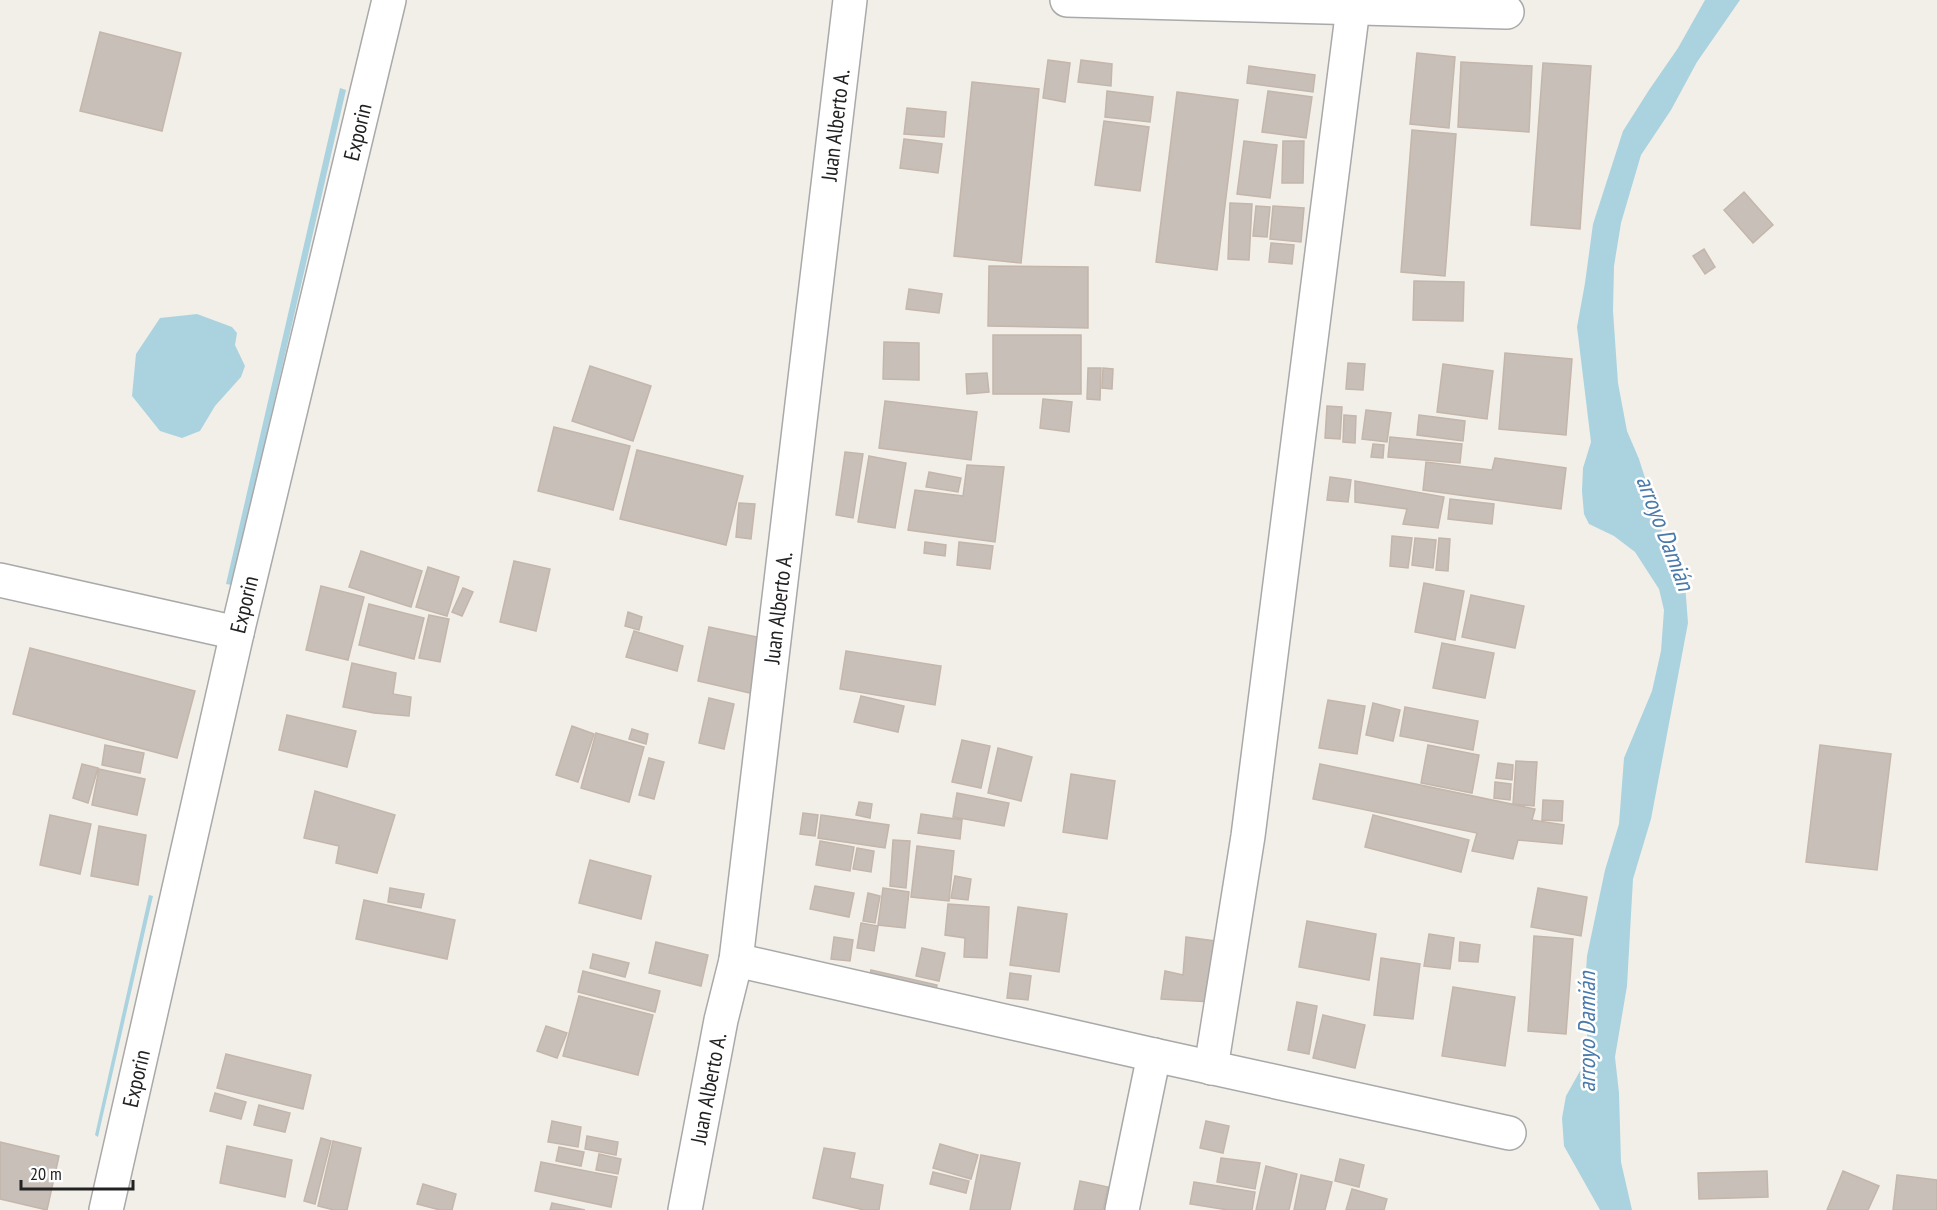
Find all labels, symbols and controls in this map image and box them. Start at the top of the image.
street label: Juan Alberto A. [814,68,856,184]
street label: Exporin [337,100,378,163]
water label: arroyo Damián [1629,471,1702,596]
street label: Juan Alberto A. [757,550,798,666]
street label: Exporin [223,573,264,636]
water label: arroyo Damián [1571,970,1602,1092]
street label: Juan Alberto A. [684,1030,732,1147]
street label: Exporin [116,1047,156,1110]
scale bar [21,1153,134,1191]
text: 20 m [30,1162,62,1185]

